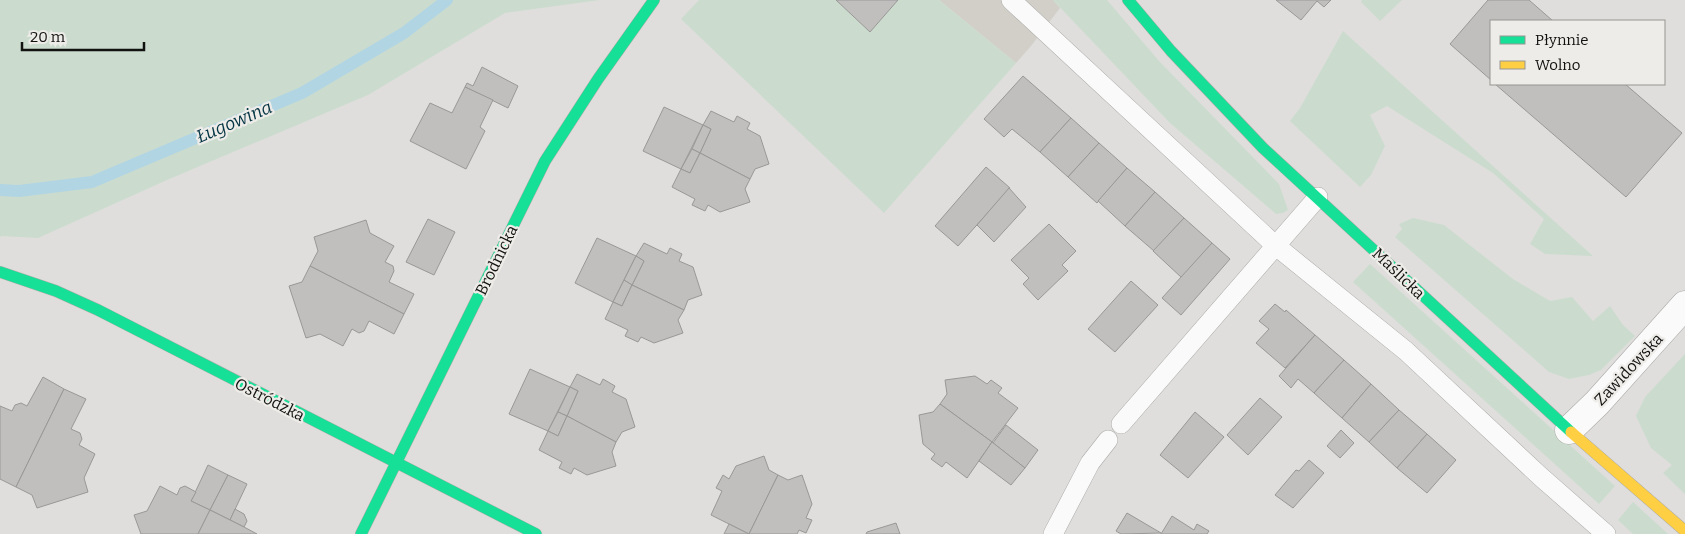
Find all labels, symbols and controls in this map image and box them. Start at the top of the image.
scale bar [22,20,145,52]
legend [1490,20,1665,85]
text: 20 m [30,28,66,46]
text: Płynnie [1535,31,1589,49]
text: Wolno [1535,56,1580,74]
water label: Ługowina [192,96,276,148]
street label: Brodnicka [471,222,522,298]
street label: Maślicka [1369,244,1429,303]
street label: Zawidowska [1590,329,1667,409]
street label: Ostródzka [232,374,308,425]

